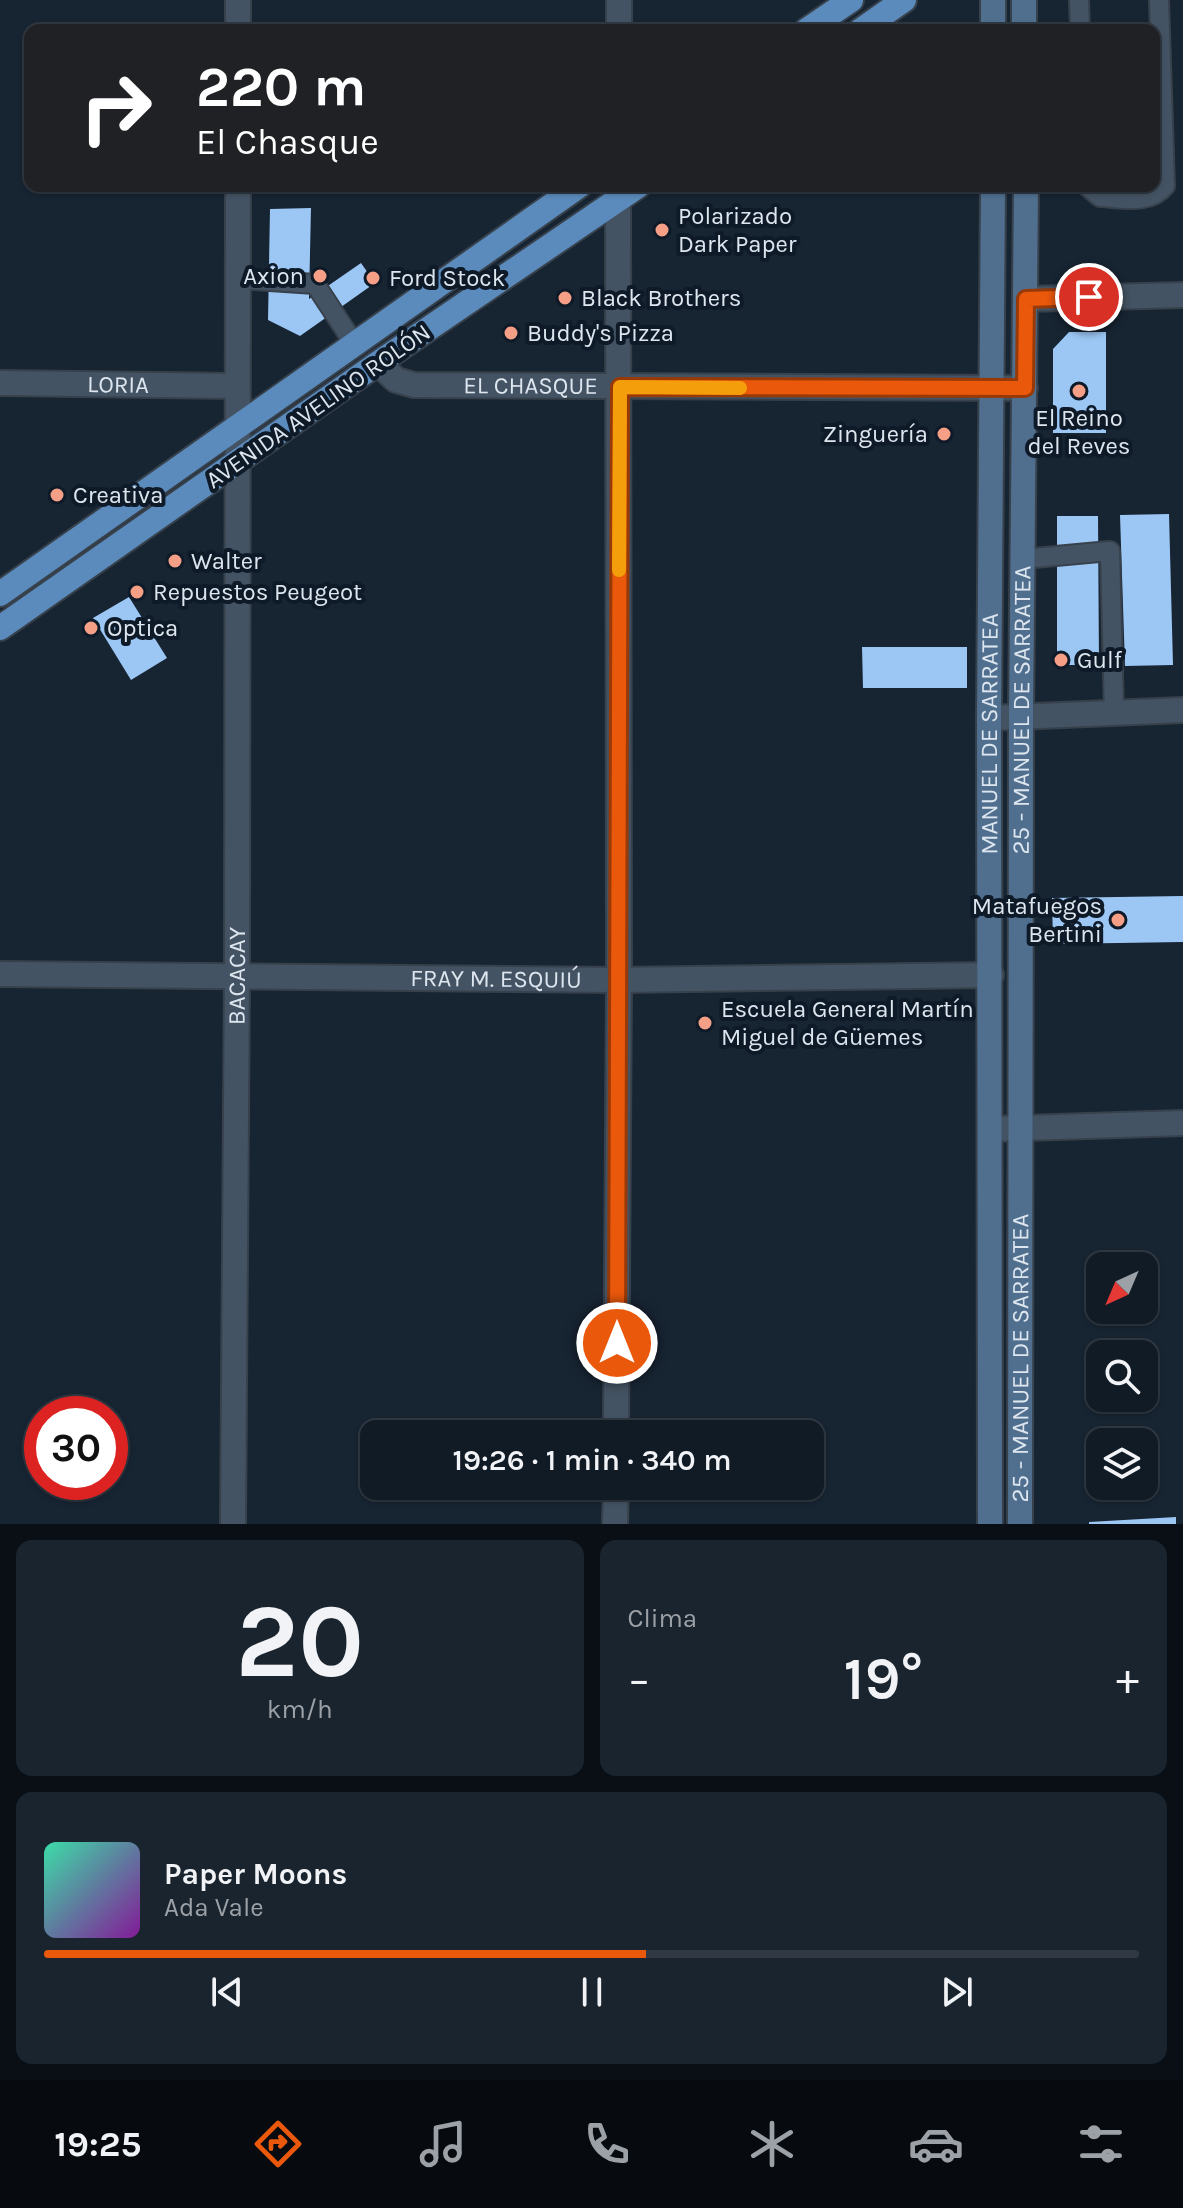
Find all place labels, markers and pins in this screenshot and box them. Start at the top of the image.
place label: Polarizado Dark Paper [678,202,797,258]
marker: Polarizado Dark Paper [653,221,671,239]
place label: Axion [243,262,304,290]
pin [1055,263,1123,331]
place label: Ford Stock [389,264,505,292]
marker: Axion [311,267,329,285]
marker: Ford Stock [364,269,382,287]
place label: Black Brothers [581,284,741,312]
marker: Black Brothers [556,289,574,307]
place label: Buddy's Pizza [527,319,674,347]
marker: Buddy's Pizza [502,324,520,342]
marker: El Reino del Reves [1070,382,1088,400]
place label: El Reino del Reves [1028,404,1131,460]
place label: Zinguería [823,420,928,448]
marker: Zinguería [935,425,953,443]
place label: Creativa [73,481,163,509]
marker: Creativa [48,486,66,504]
place label: Walter [191,547,262,575]
marker: Walter [166,552,184,570]
place label: Repuestos Peugeot [153,578,362,606]
marker: Repuestos Peugeot [128,583,146,601]
place label: Optica [107,614,178,642]
marker: Optica [82,619,100,637]
place label: Gulf [1077,646,1123,674]
marker: Gulf [1052,651,1070,669]
place label: Matafuegos Bertini [972,892,1102,948]
marker: Matafuegos Bertini [1109,911,1127,929]
place label: Escuela General Martín Miguel de Güemes [721,995,974,1051]
marker: Escuela General Martín Miguel de Güemes [696,1014,714,1032]

